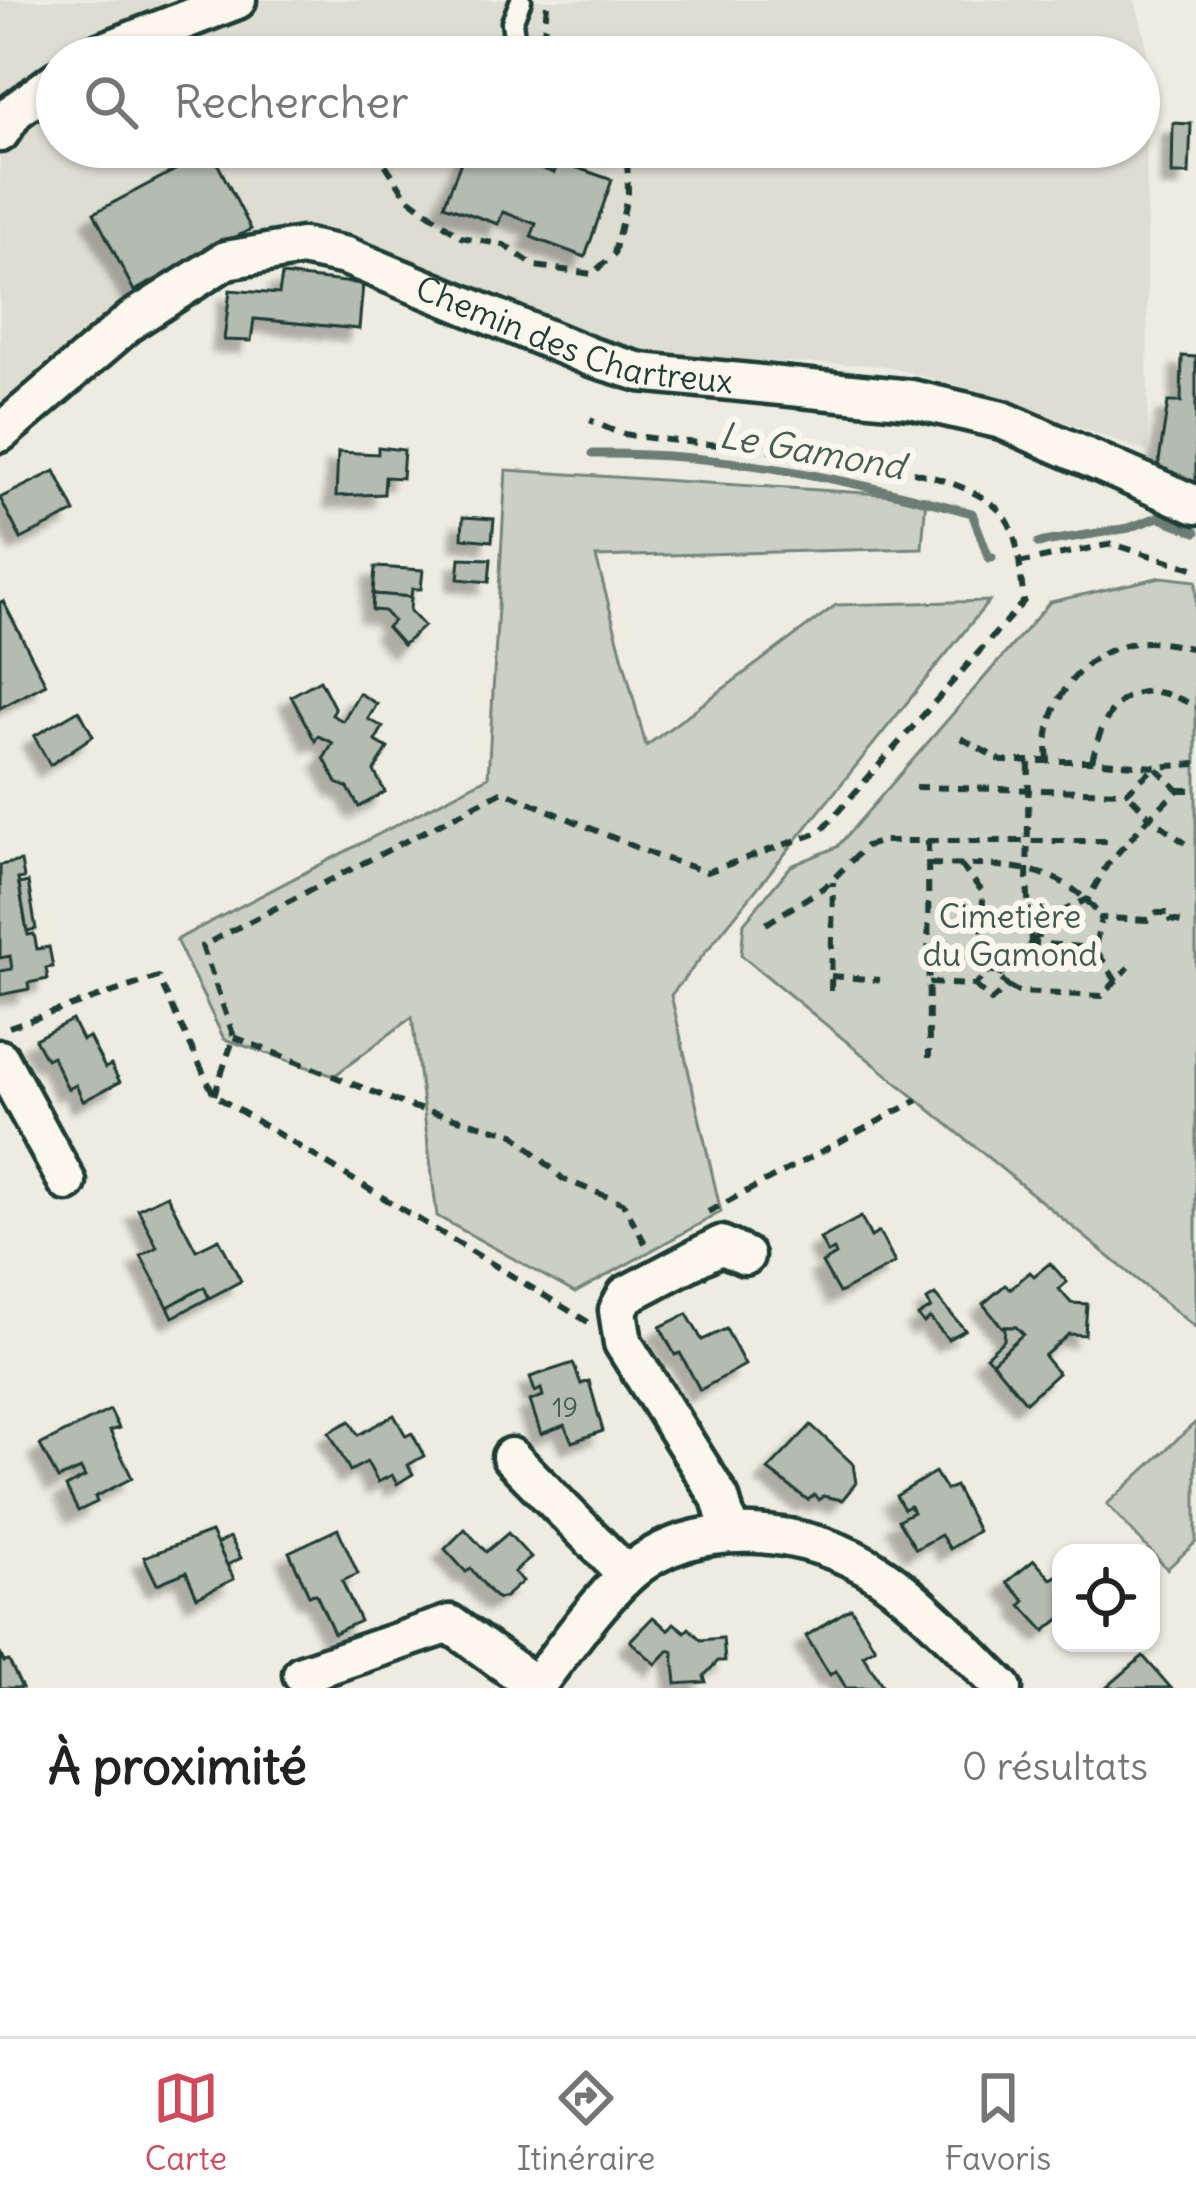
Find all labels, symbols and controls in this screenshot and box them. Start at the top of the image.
search box [36,36,1160,168]
icon: search [78,69,144,135]
text: Rechercher [174,74,409,130]
street label: Chemin des Chartreux [410,266,735,402]
water label: Le Gamond [716,413,913,490]
park label: Cimetière du Gamond [922,895,1098,975]
house number: 19 [552,1390,578,1424]
map controls [1052,1544,1160,1652]
button: locate [1052,1544,1160,1652]
text: À proximité [48,1734,307,1798]
text: 0 résultats [962,1742,1148,1791]
tab: Carte [145,2065,227,2179]
tab: Itinéraire [517,2065,655,2179]
tab: Favoris [945,2065,1051,2179]

